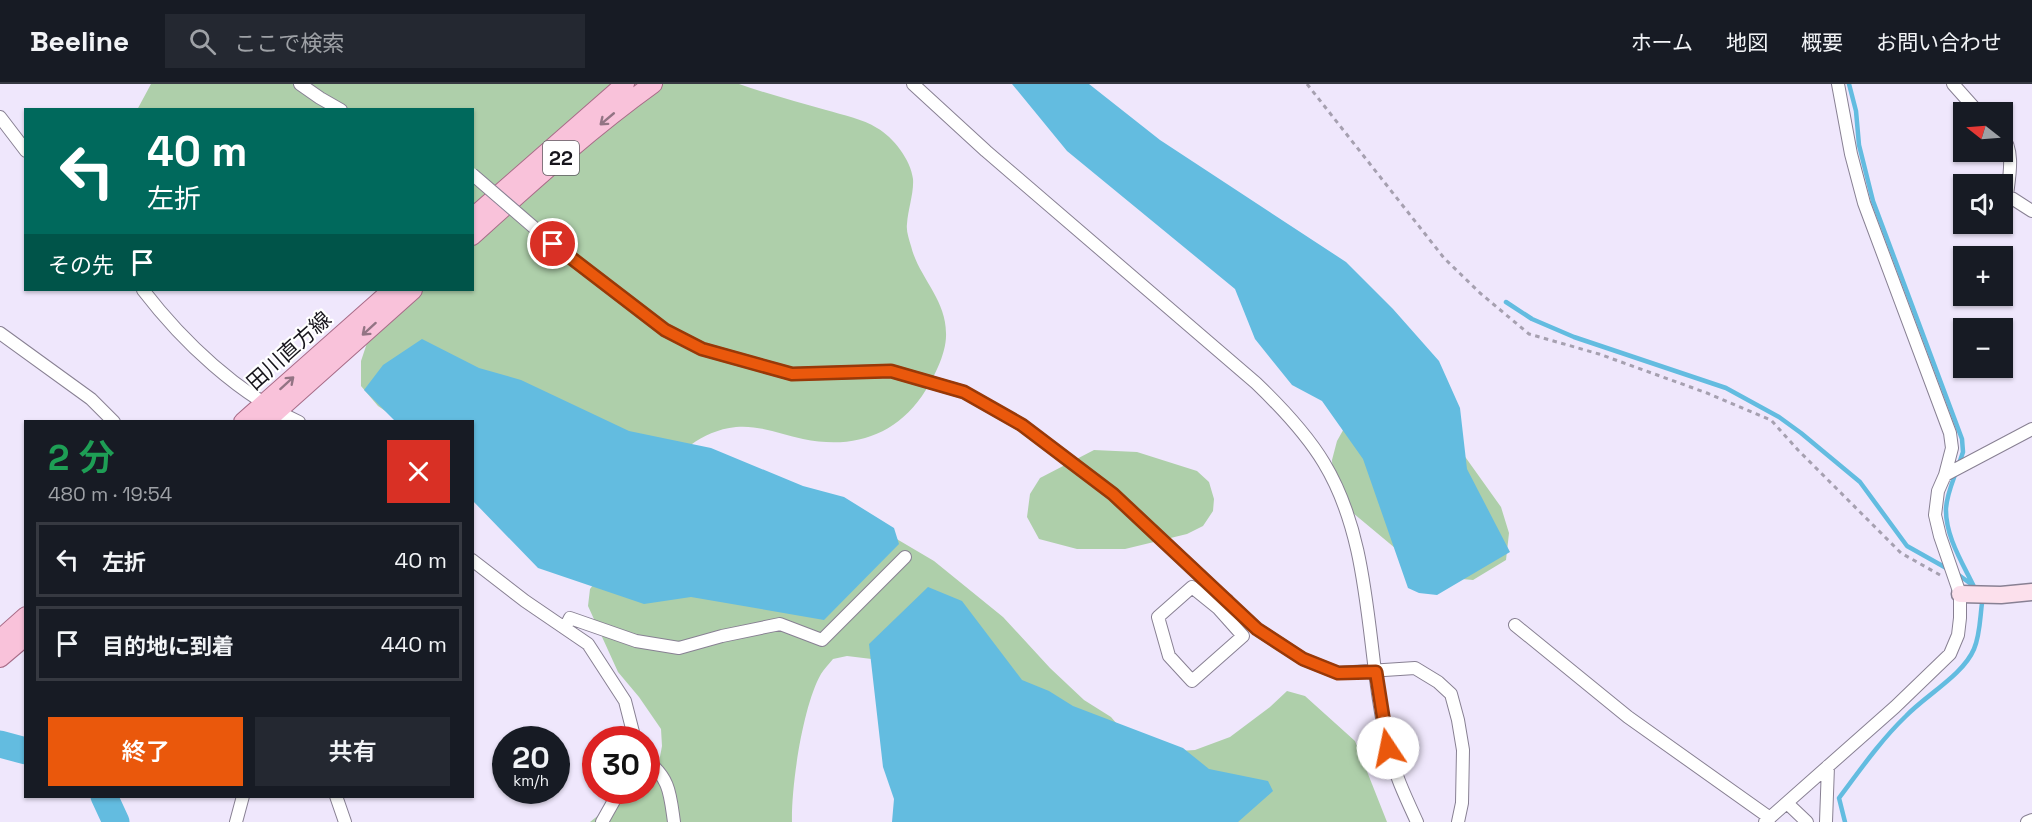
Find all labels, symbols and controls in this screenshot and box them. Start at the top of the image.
search box [165,14,585,68]
text: Beeline [30,23,129,59]
icon: search [186,25,219,58]
text: ここで検索 [234,29,344,57]
text: ホーム [1631,29,1693,56]
text: 地図 [1726,29,1768,56]
text: 概要 [1801,29,1843,56]
text: お問い合わせ [1876,29,2002,56]
north arrow [1953,102,2013,162]
map controls [1953,102,2013,378]
one-way arrow [599,113,615,126]
text: 40 m [147,125,247,178]
icon: left [48,132,126,210]
road number: 22 [543,141,579,175]
button: sound [1953,174,2013,234]
text: 左折 [147,181,201,216]
pin [527,218,578,269]
icon: arrive [536,227,569,260]
icon: arrive [126,246,159,279]
button: + [1953,246,2013,306]
text: その先 [48,251,114,279]
street label: 田川直方線 [241,305,337,396]
button: − [1953,318,2013,378]
one-way arrow [362,322,377,336]
one-way arrow [279,376,294,390]
text: 2 分 [48,435,115,481]
button: close [387,440,450,503]
text: 480 m · 19:54 [48,481,172,507]
icon: left [51,543,84,576]
text: 40 m [395,546,447,574]
text: 左折 [102,548,146,576]
icon: arrive [51,627,84,660]
text: 440 m [381,630,447,658]
text: 目的地に到着 [102,632,234,660]
position arrow [1356,716,1420,780]
button: 終了 [48,717,243,786]
button: 共有 [255,717,450,786]
speed limit sign: 30 [582,726,660,804]
text: 20 [512,738,550,777]
text: km/h [513,771,549,790]

